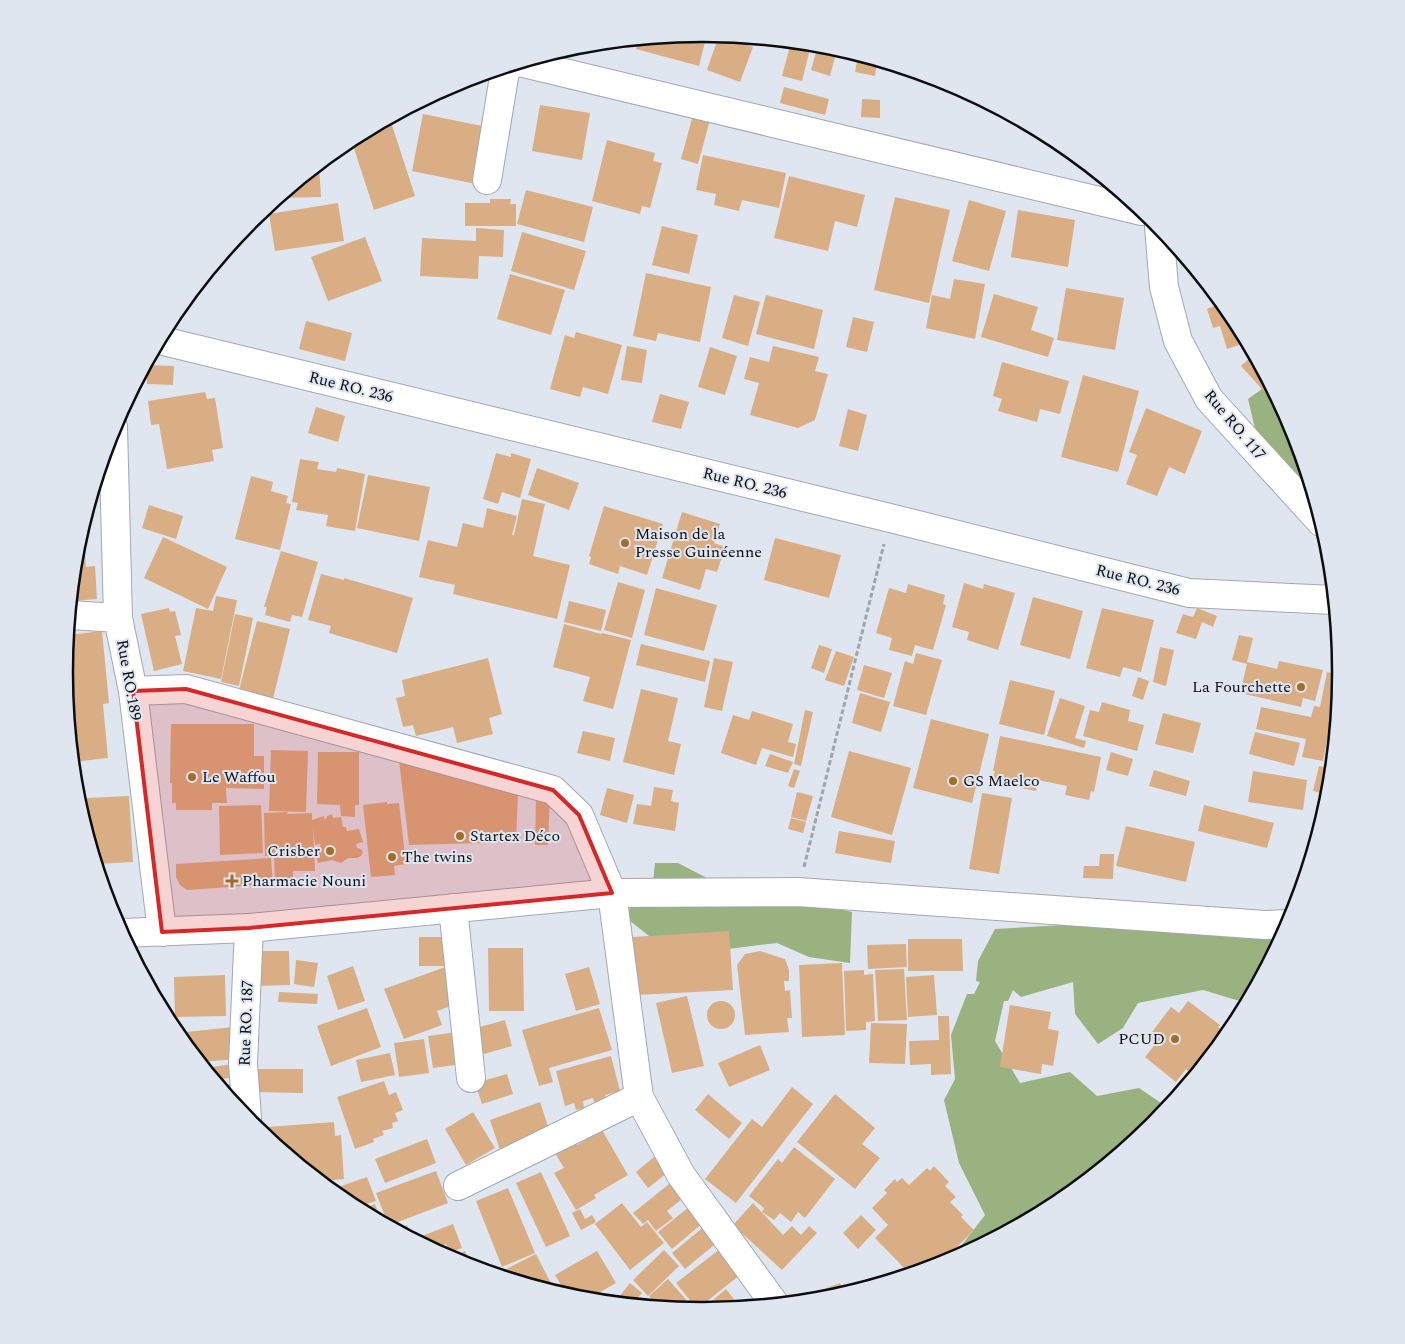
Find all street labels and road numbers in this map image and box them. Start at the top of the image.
street label: Rue RO. 236 [306,365,396,409]
street label: Rue RO. 117 [1198,384,1272,466]
street label: Rue RO. 236 [700,461,790,505]
street label: Rue RO. 236 [1093,558,1183,602]
street label: Rue RO.189 [110,637,148,723]
street label: Rue RO. 187 [233,980,259,1066]

